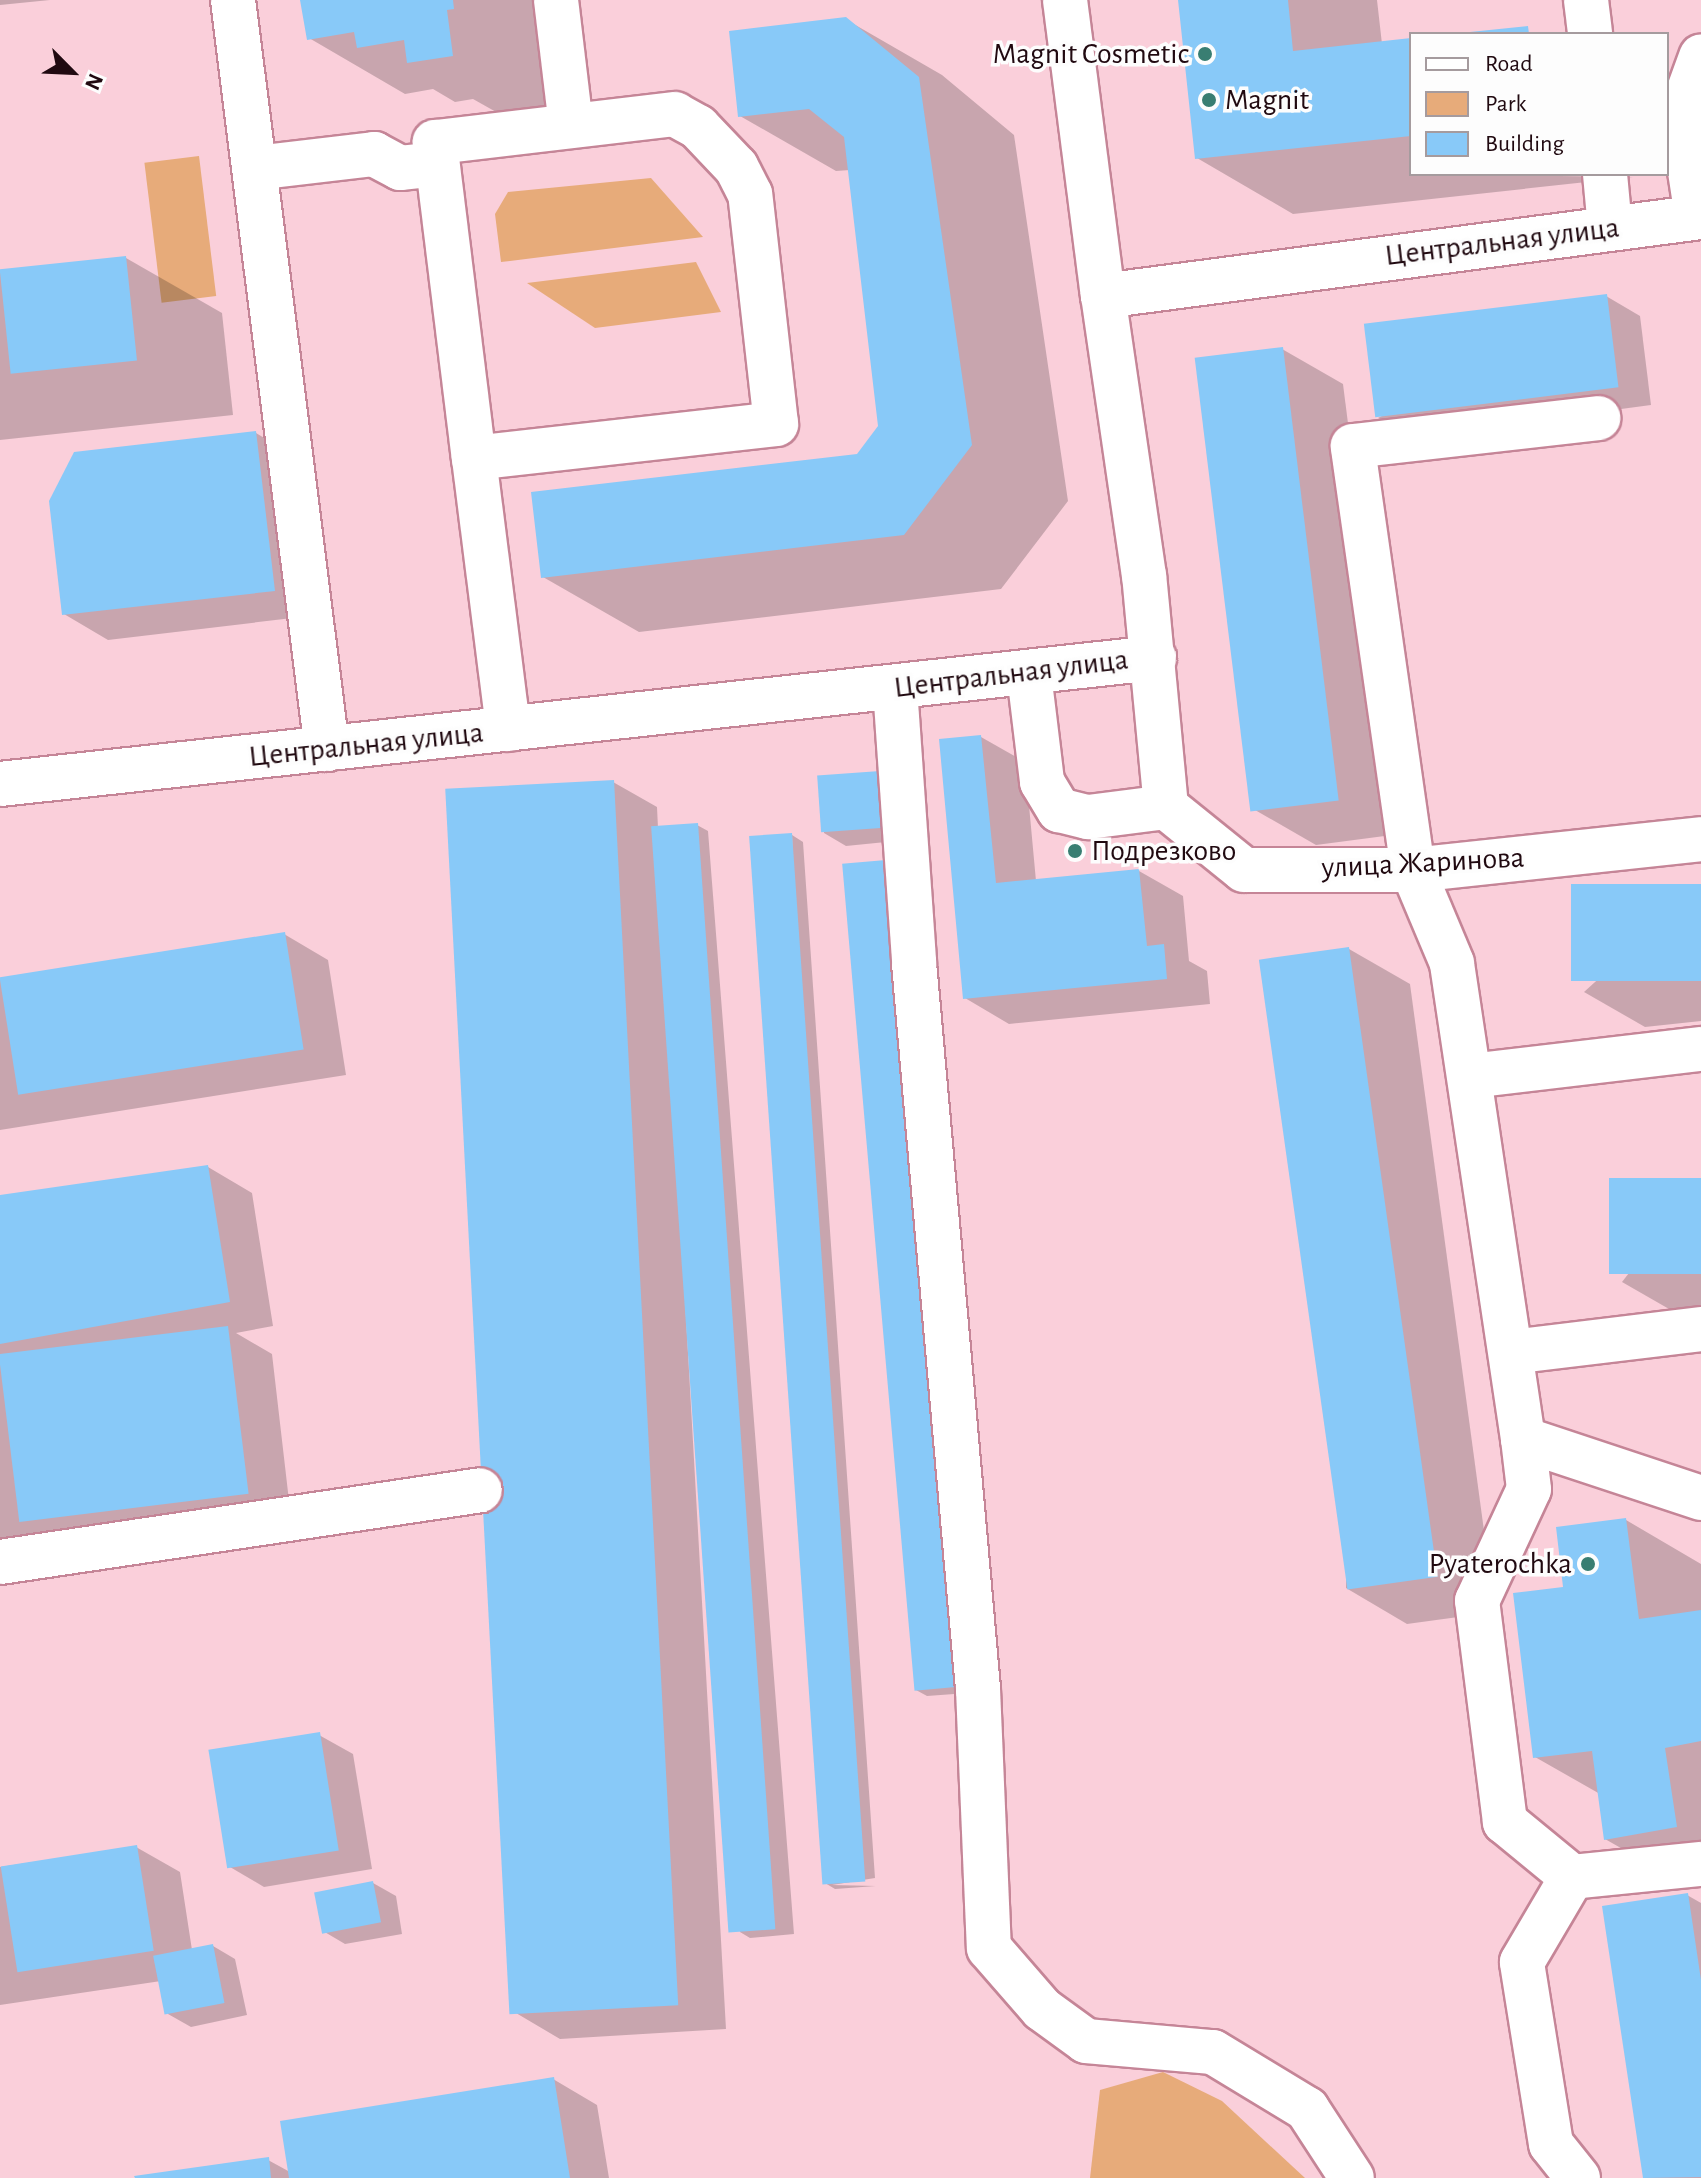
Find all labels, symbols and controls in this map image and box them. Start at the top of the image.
north arrow [32,32,112,112]
legend [1409,32,1669,176]
place label: Magnit Cosmetic [993,36,1189,72]
marker: Magnit Cosmetic [1196,45,1214,63]
text: Road [1485,52,1533,76]
text: N [81,70,107,93]
place label: Magnit [1225,82,1309,118]
marker: Magnit [1200,91,1218,109]
text: Park [1485,92,1526,116]
text: Building [1485,132,1564,156]
street label: Центральная улица [1383,210,1621,274]
street label: Центральная улица [892,642,1130,706]
street label: Центральная улица [247,715,485,775]
place label: Подрезково [1091,833,1236,869]
street label: улица Жаринова [1321,840,1525,886]
marker: Подрезково [1066,842,1084,860]
place label: Pyaterochka [1429,1546,1572,1582]
marker: Pyaterochka [1579,1555,1597,1573]

